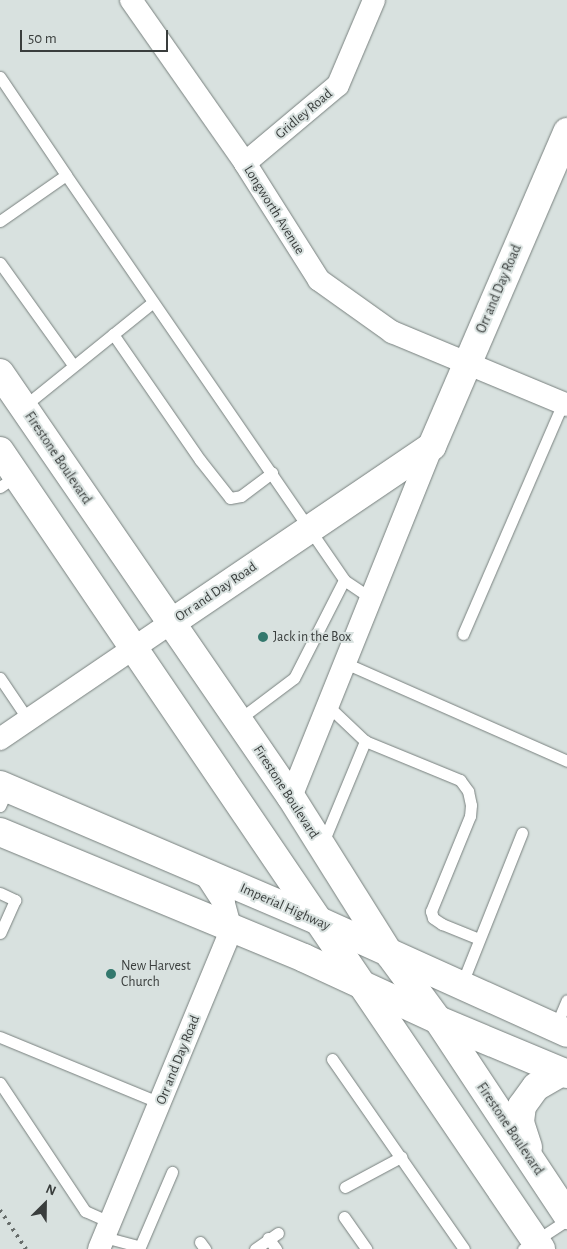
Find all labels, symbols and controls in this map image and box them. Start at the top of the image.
scale bar [22,20,170,52]
text: 50 m [28,31,57,46]
street label: Gridley Road [272,85,336,143]
street label: Longworth Avenue [240,162,308,258]
street label: Orr and Day Road [473,242,525,336]
street label: Firestone Boulevard [21,409,95,507]
street label: Orr and Day Road [172,559,260,625]
place label: Jack in the Box [273,629,351,645]
marker: Jack in the Box [257,631,269,643]
street label: Firestone Boulevard [250,742,322,842]
street label: Imperial Highway [237,880,333,934]
place label: New Harvest Church [121,958,191,990]
marker: New Harvest Church [105,968,117,980]
street label: Orr and Day Road [152,1013,204,1107]
street label: Firestone Boulevard [473,1080,547,1178]
north arrow [20,1179,70,1229]
text: N [44,1182,58,1199]

